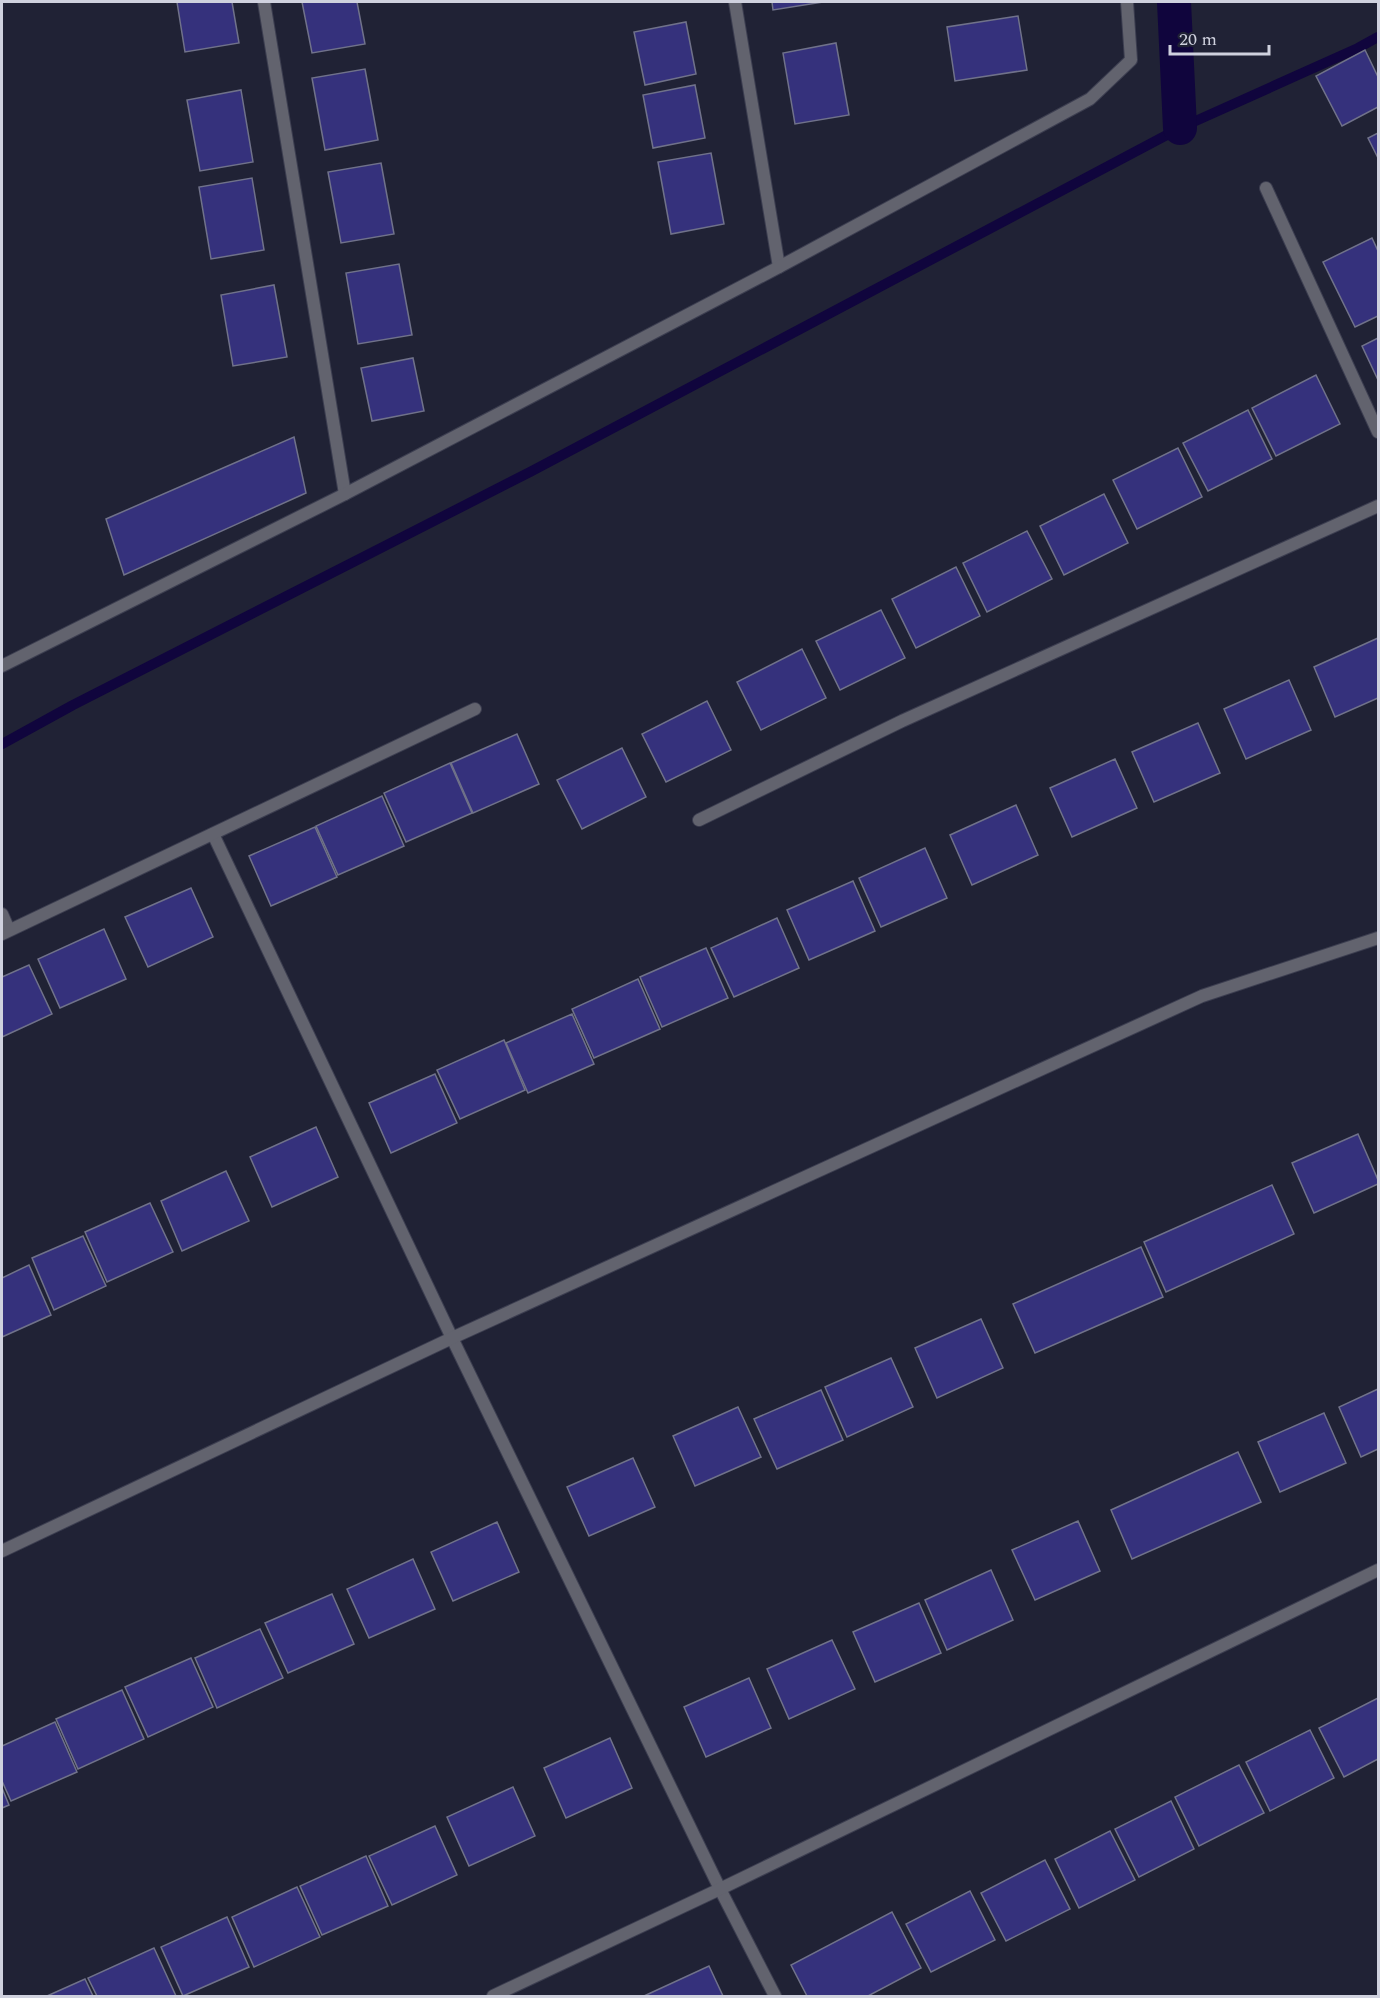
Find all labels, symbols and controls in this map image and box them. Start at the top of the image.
scale bar [1170,18,1269,56]
text: 20 m [1179,26,1217,53]

